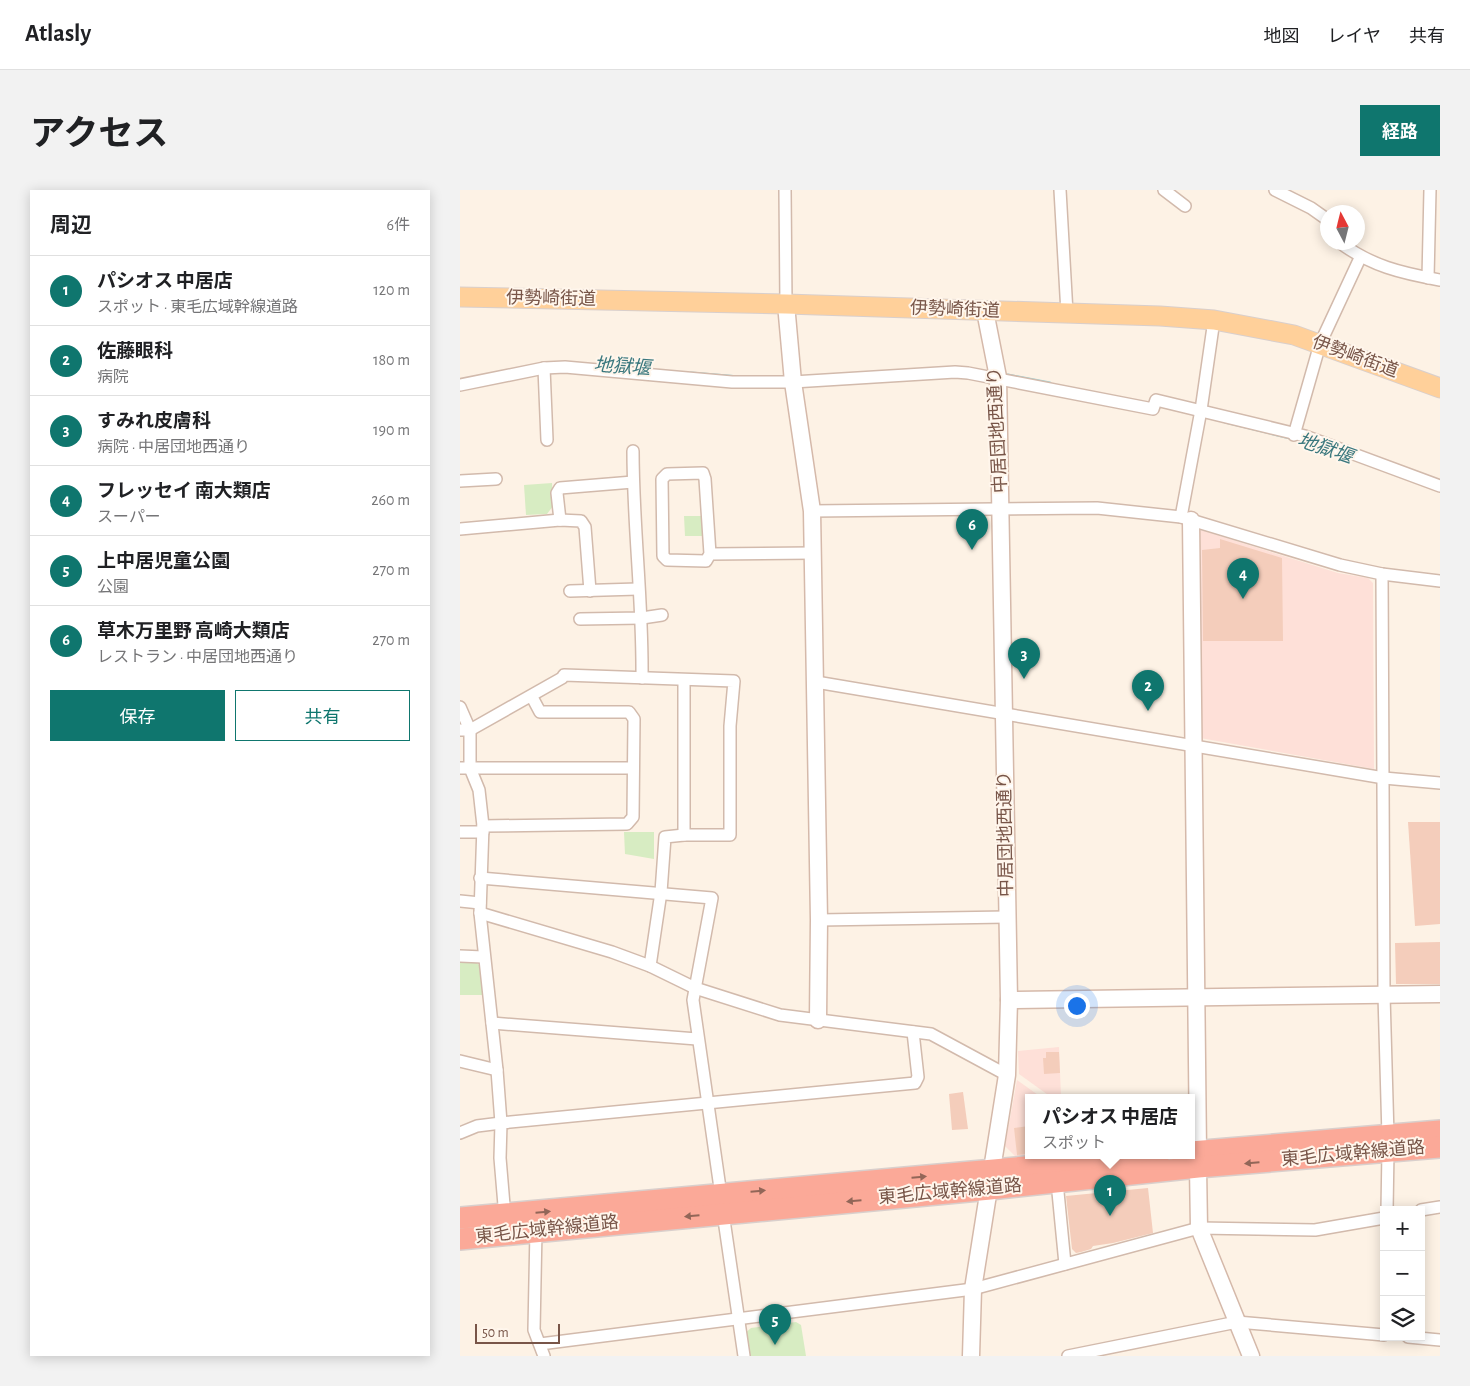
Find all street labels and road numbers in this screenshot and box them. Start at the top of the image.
street label: 伊勢崎街道 [506,287,596,309]
street label: 伊勢崎街道 [910,297,1000,321]
street label: 伊勢崎街道 [1310,331,1401,381]
street label: 中居団地西通り [985,367,1010,493]
street label: 中居団地西通り [995,771,1016,897]
street label: 東毛広域幹線道路 [1280,1137,1426,1169]
street label: 東毛広域幹線道路 [877,1175,1023,1207]
street label: 東毛広域幹線道路 [474,1212,620,1246]

